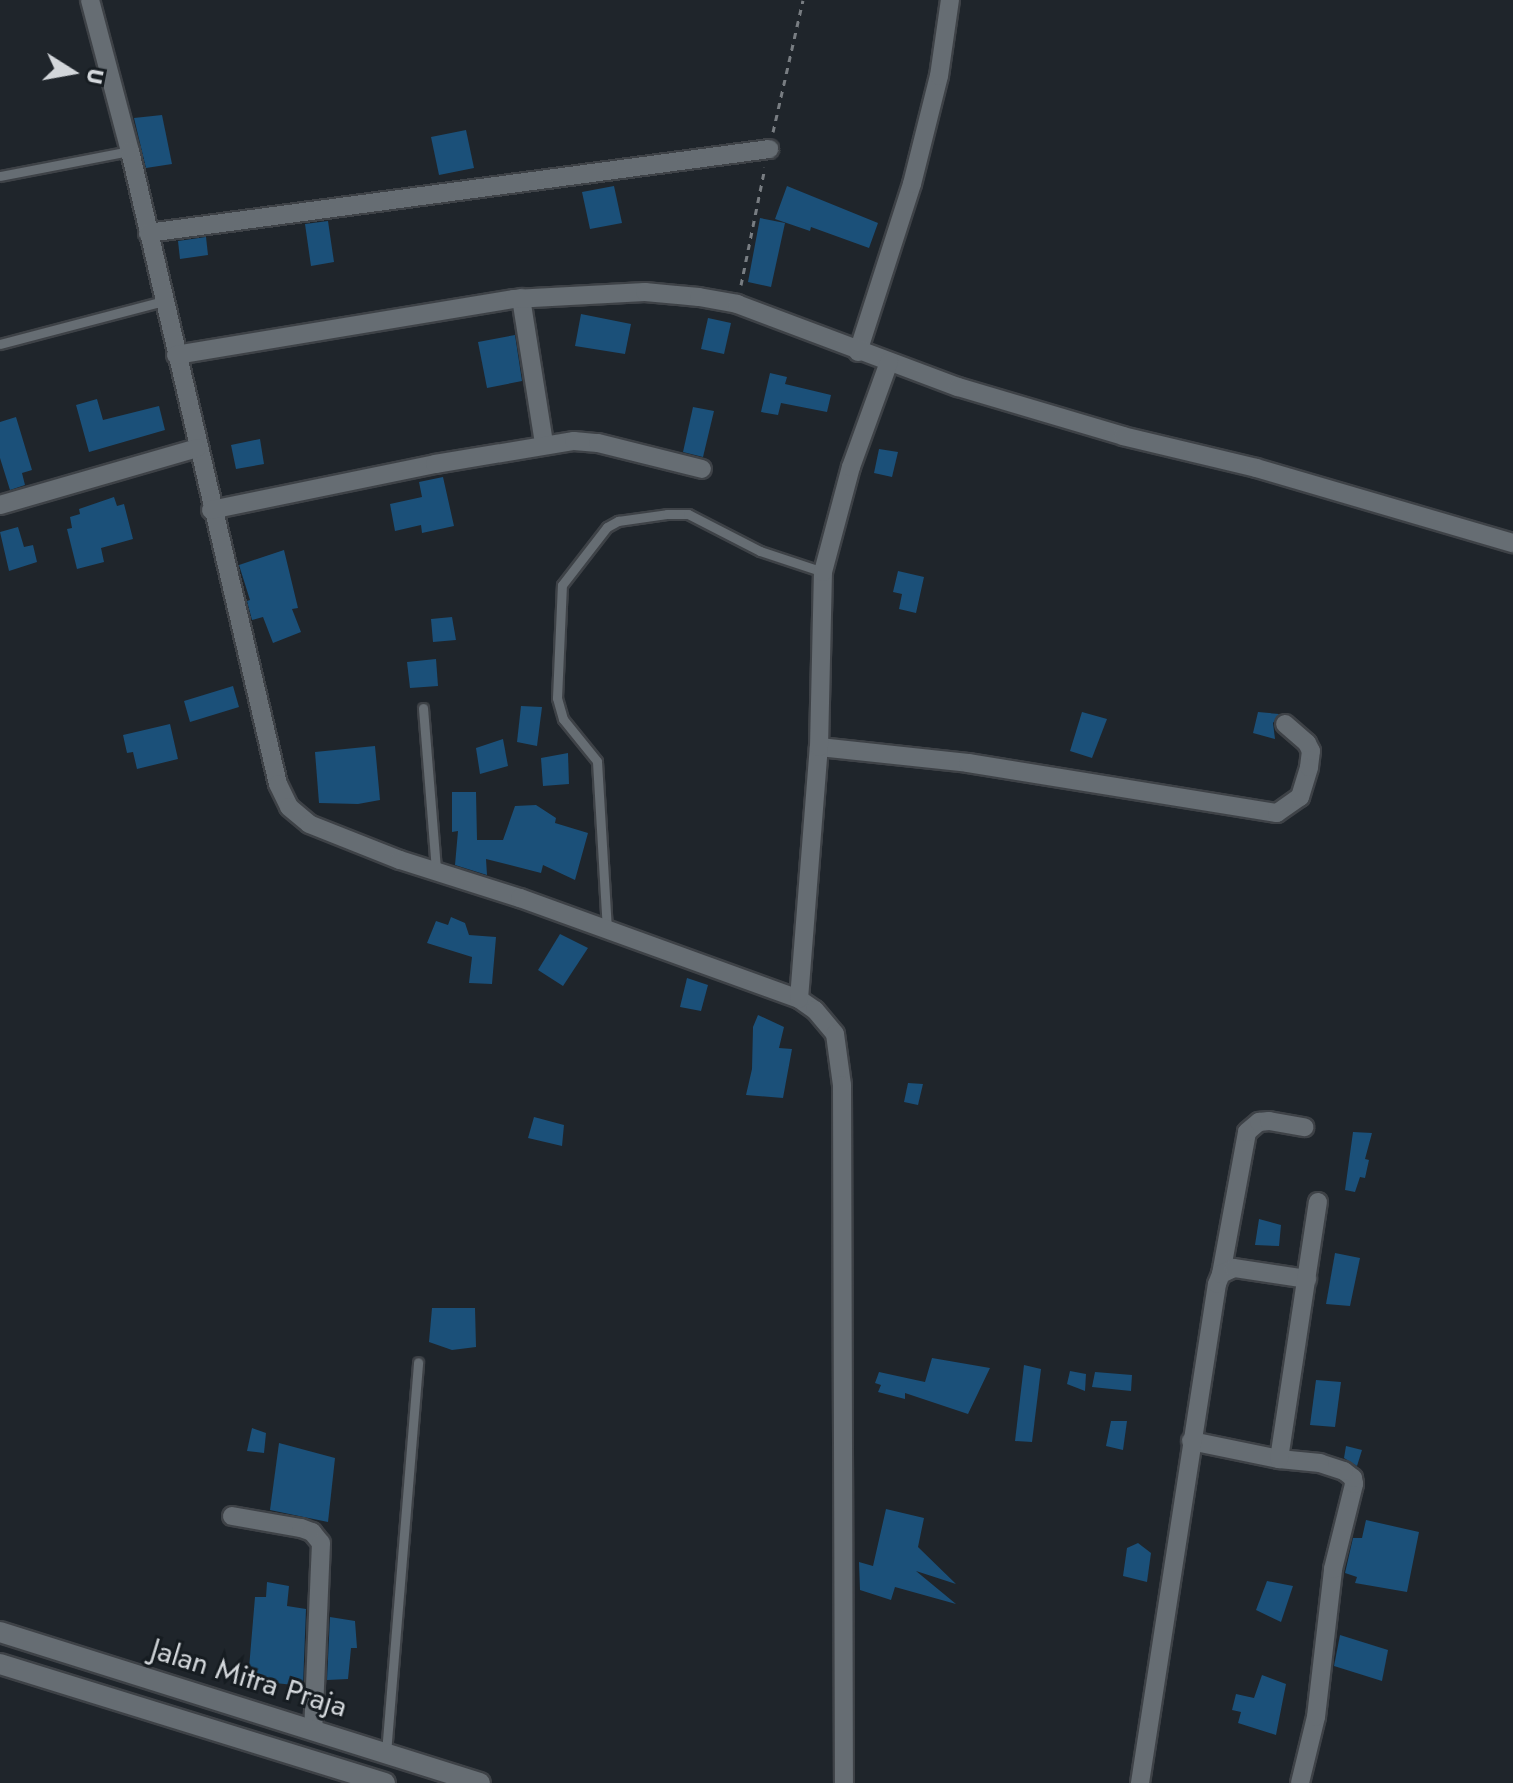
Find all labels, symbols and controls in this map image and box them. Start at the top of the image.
north arrow [32,32,112,112]
text: U [78,66,113,87]
street label: Jalan Mitra Praja [147,1631,351,1725]

